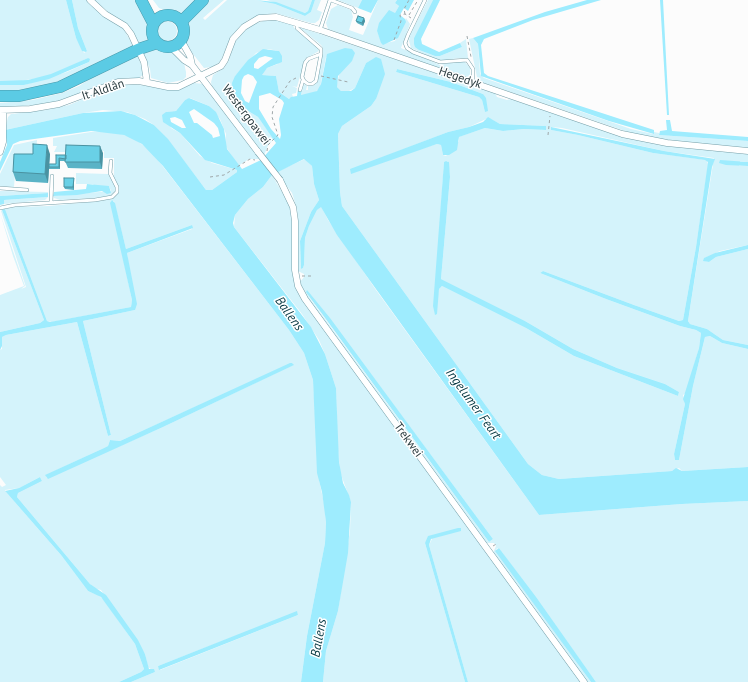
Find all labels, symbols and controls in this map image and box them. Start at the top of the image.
street label: Hegedyk [437,64,483,92]
street label: It Aldlân [80,76,126,104]
street label: Westergoawei [219,82,273,148]
water label: Ballens [271,294,307,334]
water label: Ingelumer Feart [442,365,504,443]
street label: Trekwei [391,420,425,460]
water label: Ballens [308,618,330,658]

